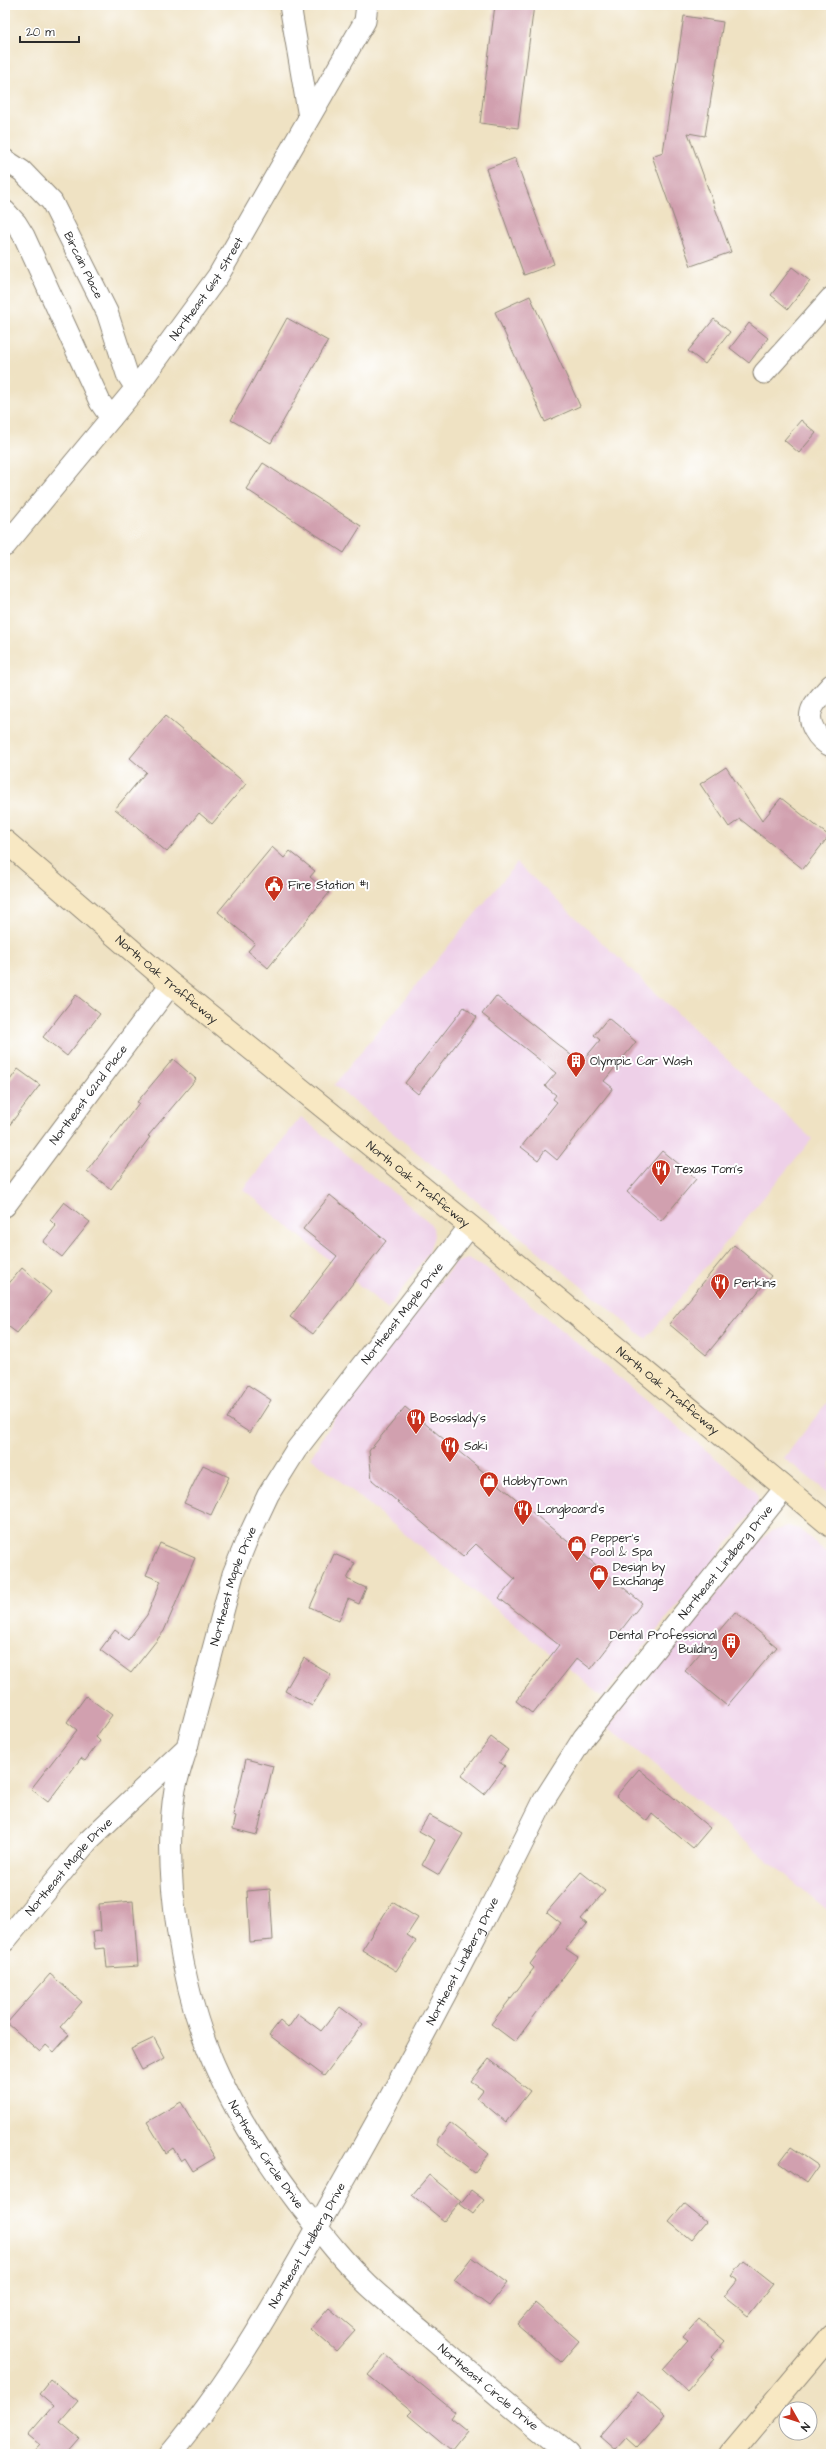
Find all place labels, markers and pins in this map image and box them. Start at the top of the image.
public building icon: Fire Station #1 [263,874,285,902]
place label: Fire Station #1 [288,877,369,894]
building icon: Olympic Car Wash [565,1050,587,1078]
place label: Olympic Car Wash [590,1053,692,1071]
restaurant icon: Texas Tom's [650,1158,672,1186]
place label: Texas Tom's [675,1161,743,1178]
restaurant icon: Perkins [709,1272,731,1300]
place label: Perkins [734,1275,776,1292]
restaurant icon: Bosslady's [405,1407,427,1435]
place label: Bosslady's [430,1410,486,1428]
restaurant icon: Saki [439,1435,461,1463]
place label: Saki [464,1438,487,1455]
shop icon: HobbyTown [478,1470,500,1498]
place label: HobbyTown [503,1473,567,1491]
restaurant icon: Longboard's [512,1498,534,1526]
place label: Longboard's [537,1501,605,1519]
place label: Pepper's Pool & Spa [591,1530,652,1561]
shop icon: Pepper's Pool & Spa [566,1534,588,1562]
place label: Design by Exchange [613,1559,666,1591]
shop icon: Design by Exchange [588,1563,610,1591]
place label: Dental Professional Building [610,1627,717,1659]
building icon: Dental Professional Building [720,1631,742,1659]

